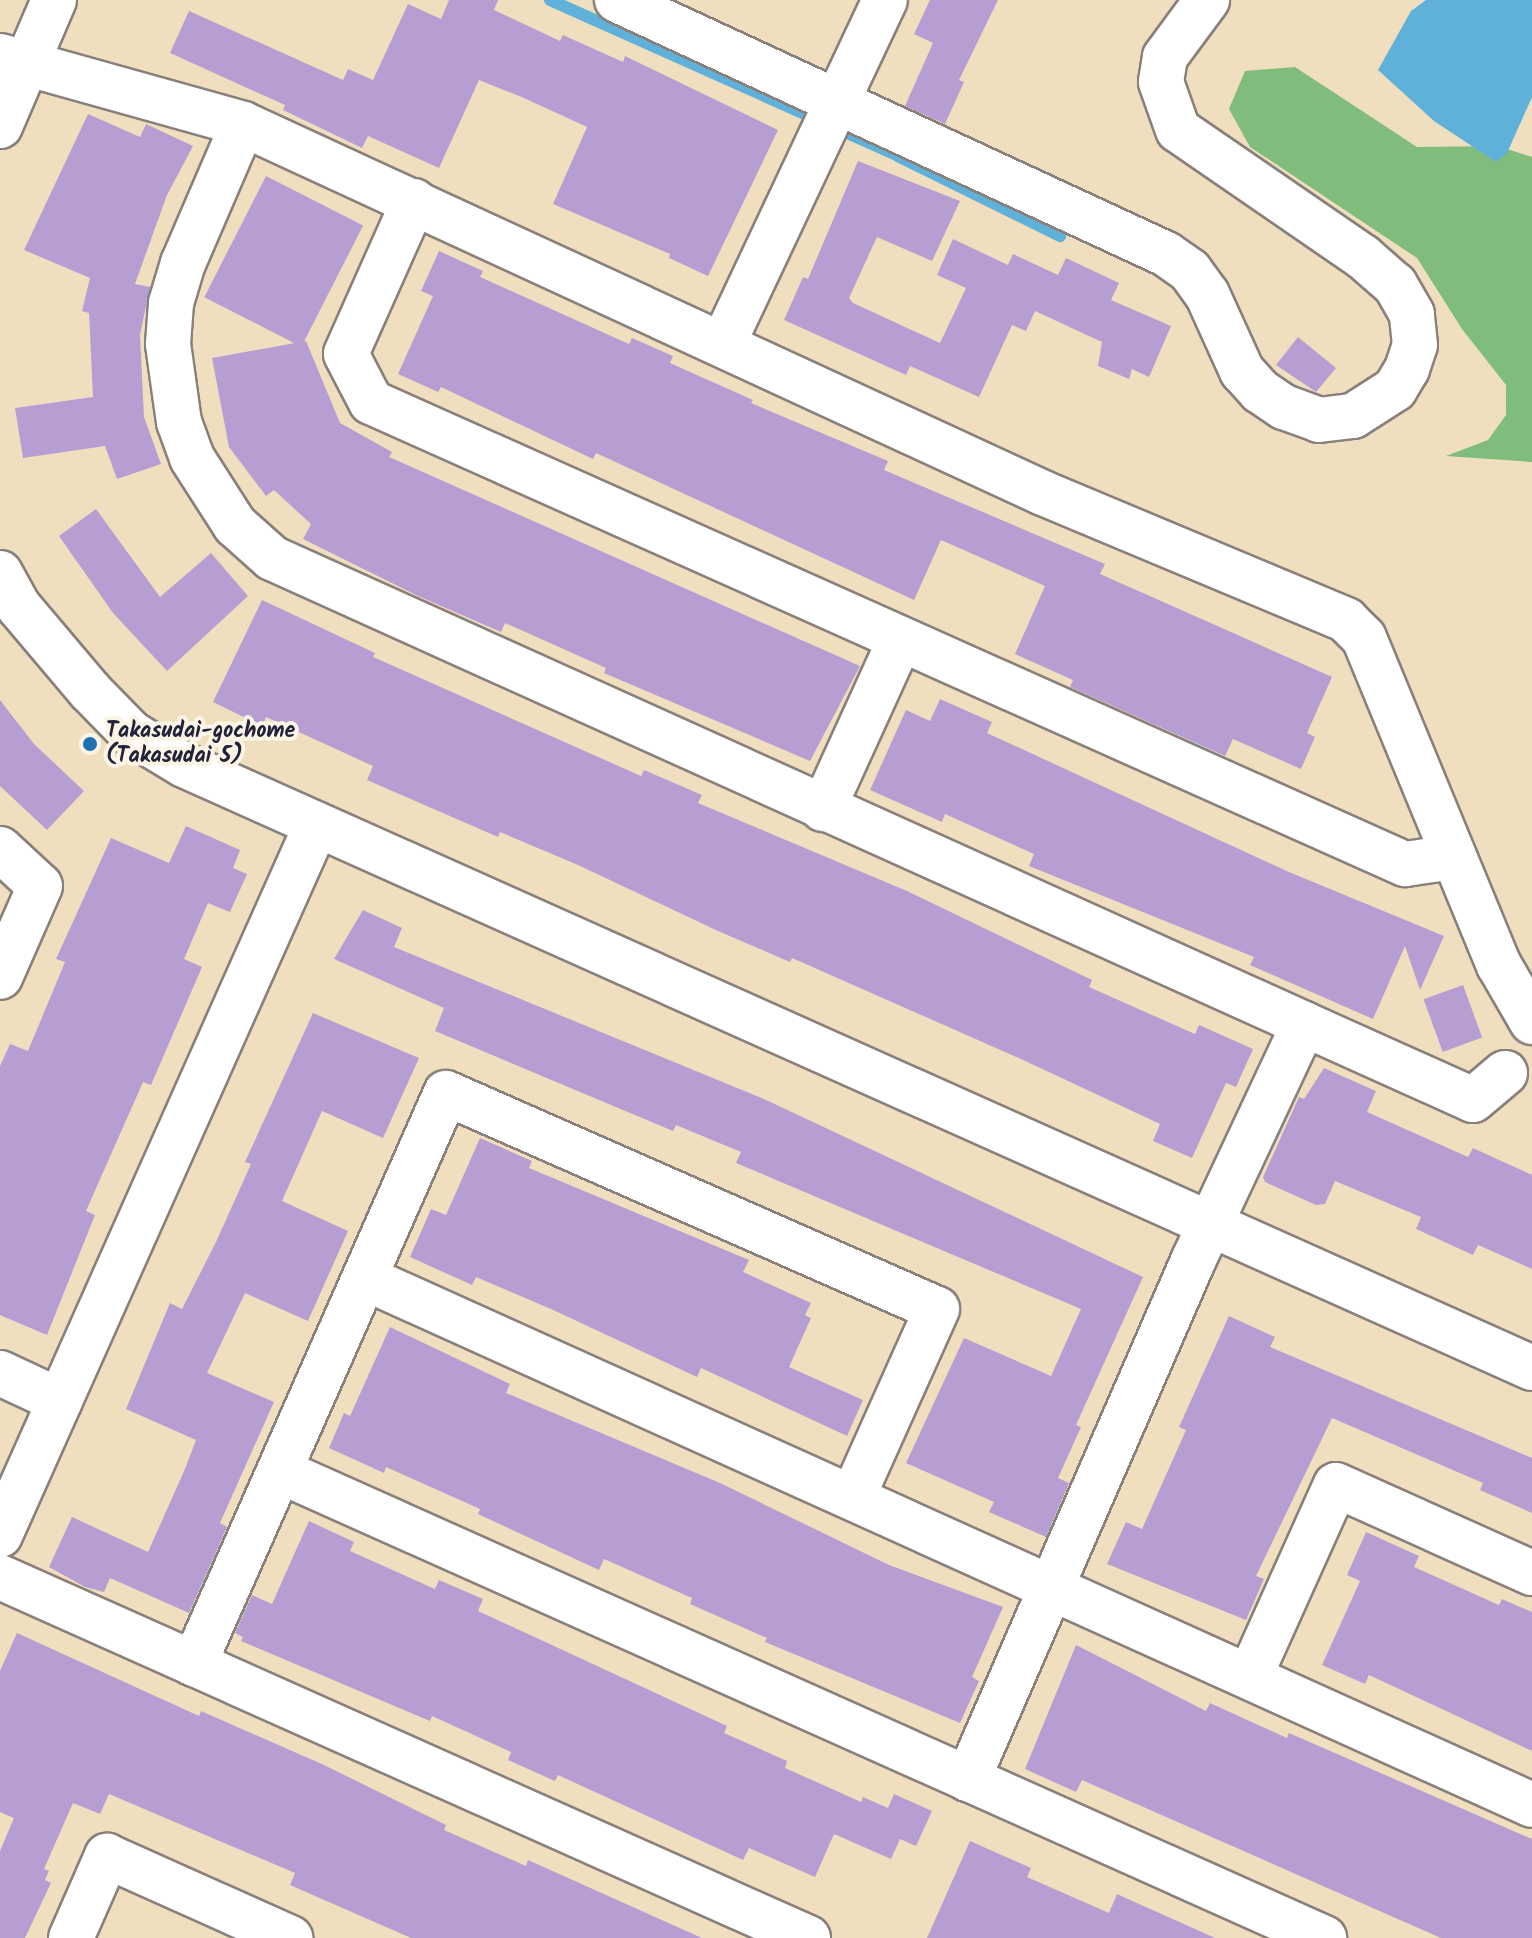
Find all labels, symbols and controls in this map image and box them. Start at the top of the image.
place label: Takasudai-gochome (Takasudai 5) [106,718,295,770]
marker: Takasudai-gochome (Takasudai 5) [81,735,99,753]

